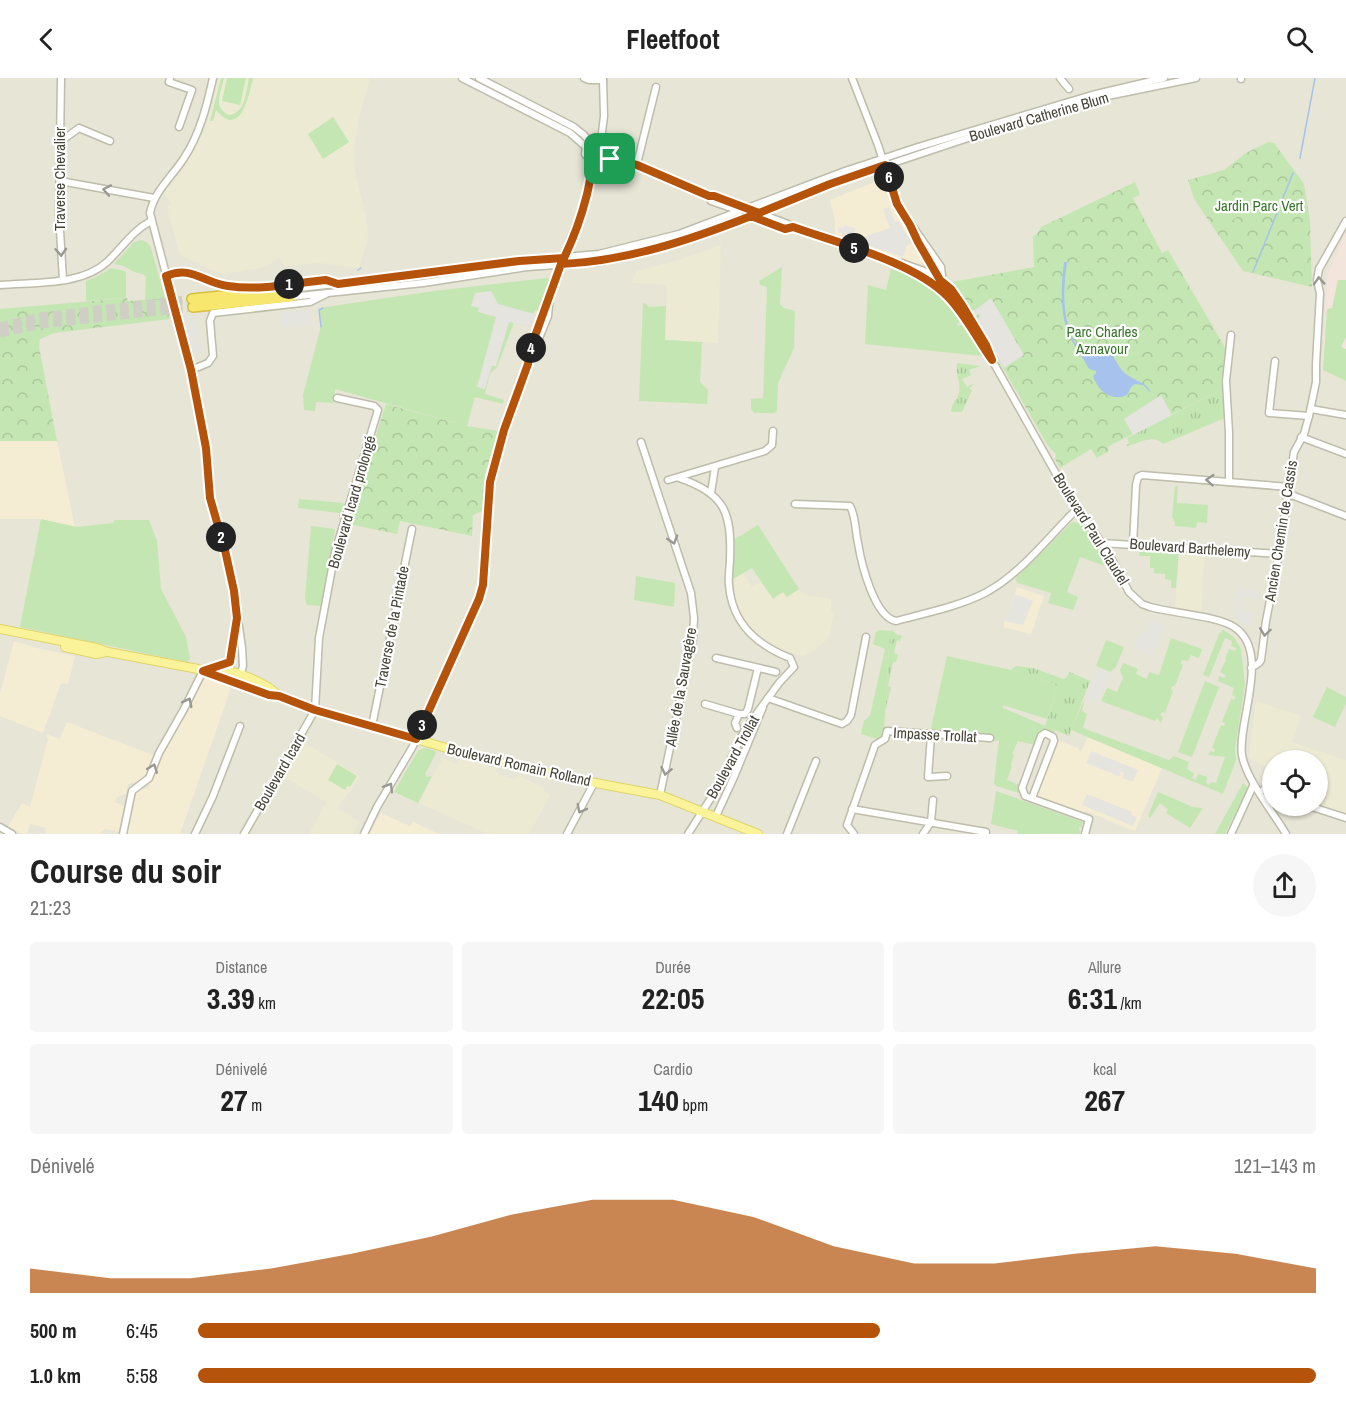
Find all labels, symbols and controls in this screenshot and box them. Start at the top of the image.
text: Fleetfoot [626,21,720,57]
icon: back [30,23,63,56]
icon: search [1283,23,1316,56]
street label: Boulevard Catherine Blum [967,87,1111,146]
street label: Traverse Chevalier [49,127,70,231]
pin [584,133,635,184]
icon: arrive [593,142,626,175]
pin: 6 [874,162,904,192]
text: 6 [885,166,893,188]
one-way arrow [102,185,112,197]
park label: Jardin Parc Vert [1215,195,1304,216]
pin: 5 [839,233,869,263]
text: 5 [850,237,858,259]
one-way arrow [54,247,67,256]
pin: 1 [274,269,304,299]
text: 1 [285,273,293,295]
one-way arrow [1312,276,1325,285]
park label: Parc Charles Aznavour [1066,321,1138,359]
pin: 4 [516,333,546,363]
text: 4 [527,337,535,359]
street label: Boulevard Icard prolongé [322,433,381,571]
street label: Ancien Chemin de Cassis [1259,459,1302,604]
street label: Boulevard Paul Claudel [1048,469,1134,589]
one-way arrow [1206,474,1215,487]
pin: 2 [206,522,236,552]
text: 2 [217,526,225,548]
street label: Boulevard Barthelemy [1129,533,1252,562]
one-way arrow [666,534,679,545]
street label: Traverse de la Pintade [369,564,414,690]
street label: Allée de la Sauvagère [660,626,701,749]
one-way arrow [1259,628,1271,637]
one-way arrow [181,698,192,708]
pin: 3 [407,710,437,740]
street label: Boulevard Trollat [701,711,764,802]
text: 3 [418,714,426,736]
street label: Impasse Trollat [893,722,978,747]
street label: Boulevard Icard [249,729,310,814]
street label: Boulevard Romain Rolland [445,738,593,791]
map controls [1262,750,1328,816]
button: locate [1262,750,1328,816]
one-way arrow [146,763,158,774]
one-way arrow [660,766,673,776]
one-way arrow [382,783,394,793]
one-way arrow [577,802,588,813]
text: Course du soir [30,849,221,893]
button: share [1253,854,1316,917]
text: 21:23 [30,894,71,921]
text: Distance [215,956,267,978]
text: Durée [655,956,691,978]
text: Allure [1088,956,1121,978]
text: 3.39 [207,978,255,1018]
text: 22:05 [642,978,704,1018]
text: 6:31 [1068,978,1117,1018]
text: km [255,992,276,1014]
text: /km [1117,992,1142,1014]
text: Dénivelé [215,1058,267,1080]
text: Cardio [653,1058,693,1080]
text: kcal [1093,1058,1116,1080]
text: 27 [220,1080,248,1120]
text: 140 [638,1080,679,1120]
text: 267 [1084,1080,1125,1120]
text: m [248,1094,262,1116]
text: bpm [679,1094,708,1116]
text: Dénivelé [30,1152,95,1179]
text: 121–143 m [1234,1152,1316,1179]
text: 500 m [30,1317,77,1344]
text: 6:45 [126,1317,158,1344]
text: 1.0 km [30,1362,81,1389]
text: 5:58 [126,1362,158,1389]

